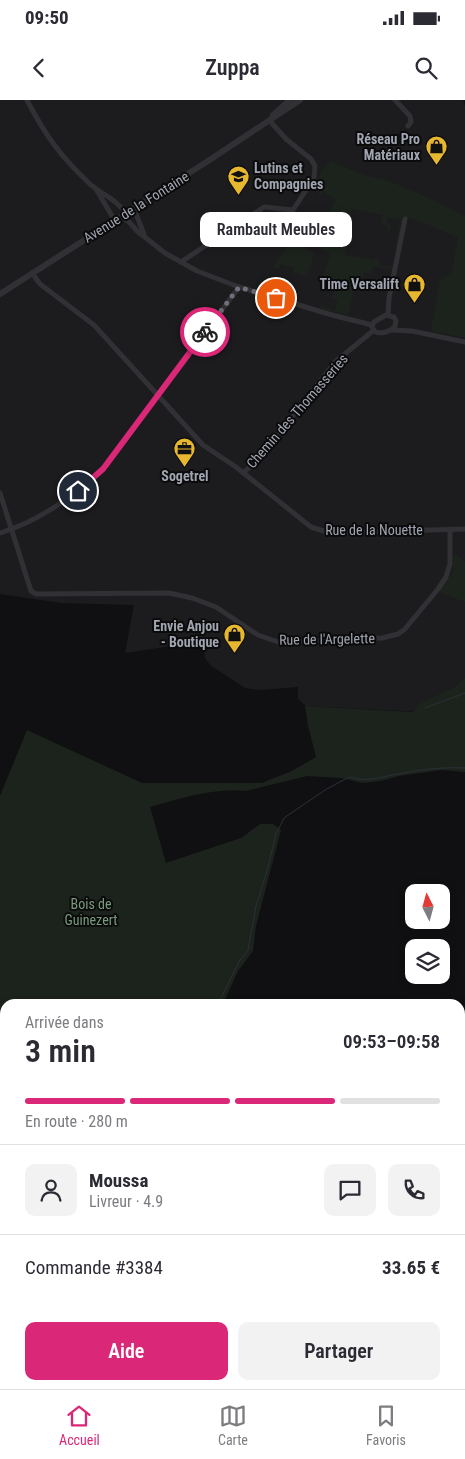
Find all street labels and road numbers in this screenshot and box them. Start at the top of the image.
street label: Avenue de la Fontaine [80,168,192,246]
street label: Chemin des Thomasseries [243,351,351,471]
street label: Rue de la Nouette [325,522,423,538]
street label: Rue de l'Argelette [279,630,375,648]

